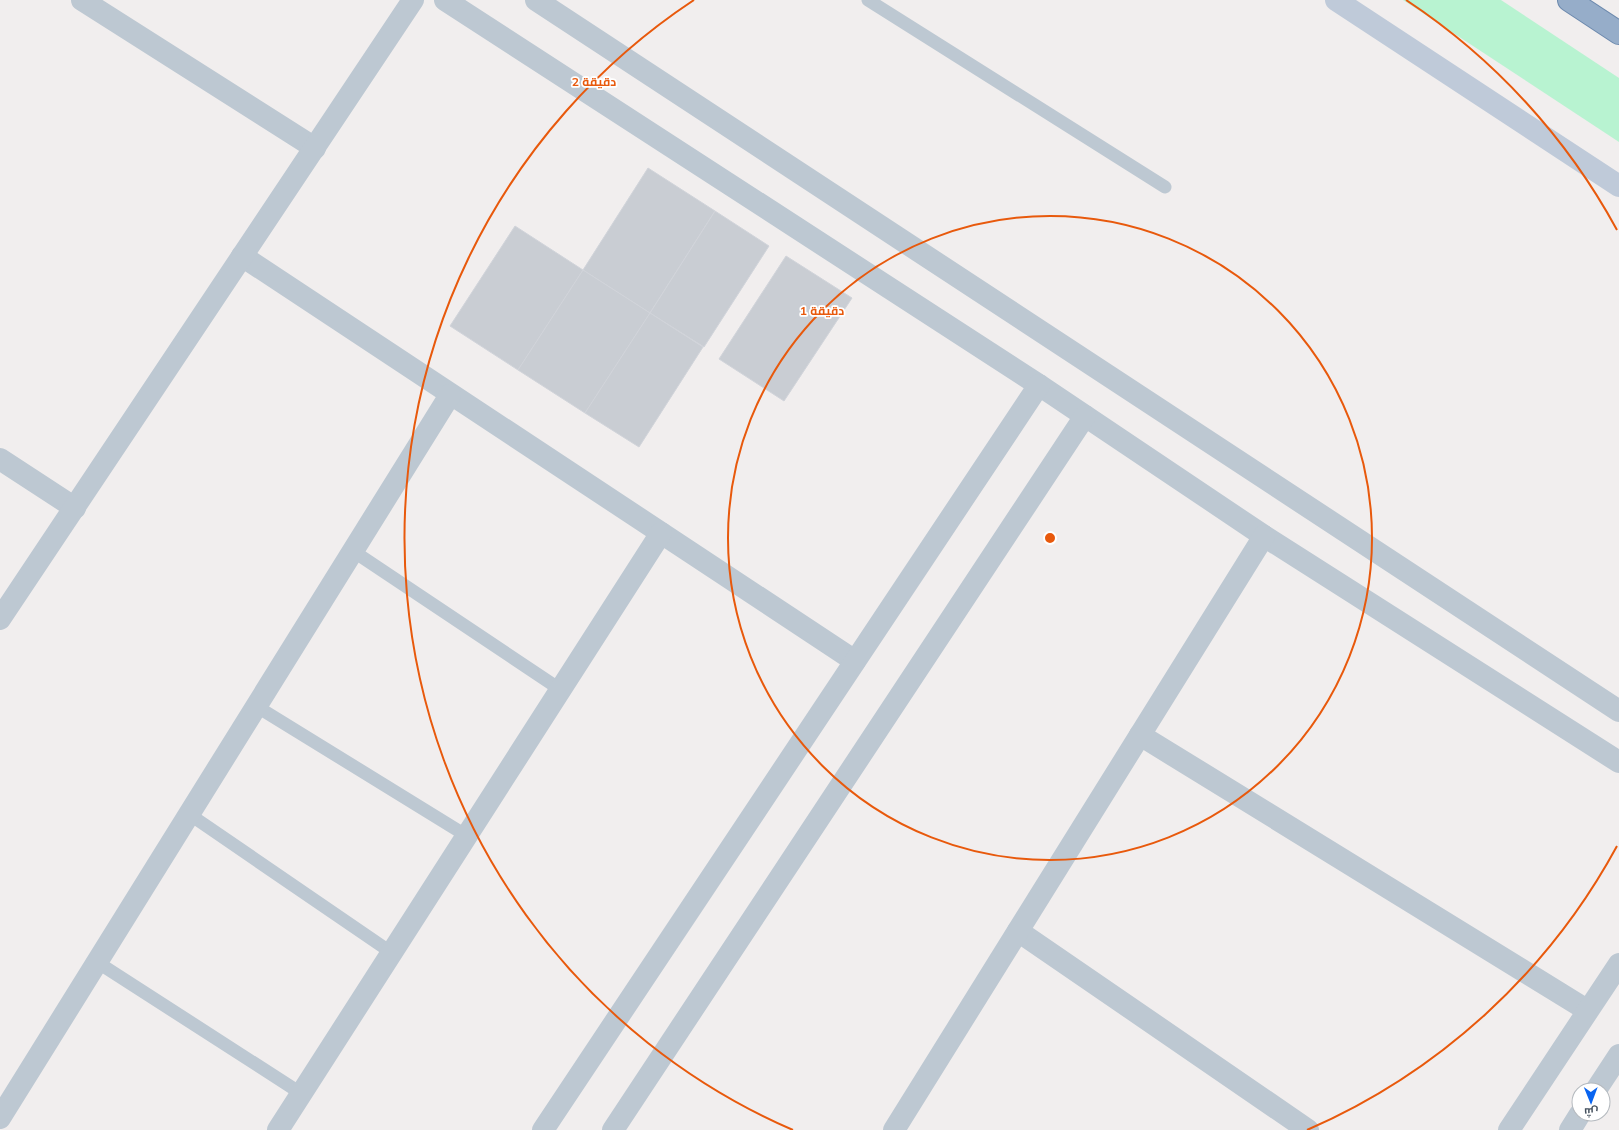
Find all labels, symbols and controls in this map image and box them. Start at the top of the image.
text: 2 دقيقة [572,74,616,89]
text: 1 دقيقة [800,303,844,318]
centre of rings [1043,531,1057,545]
north arrow [1571,1082,1611,1122]
text: ش [1584,1105,1598,1119]

